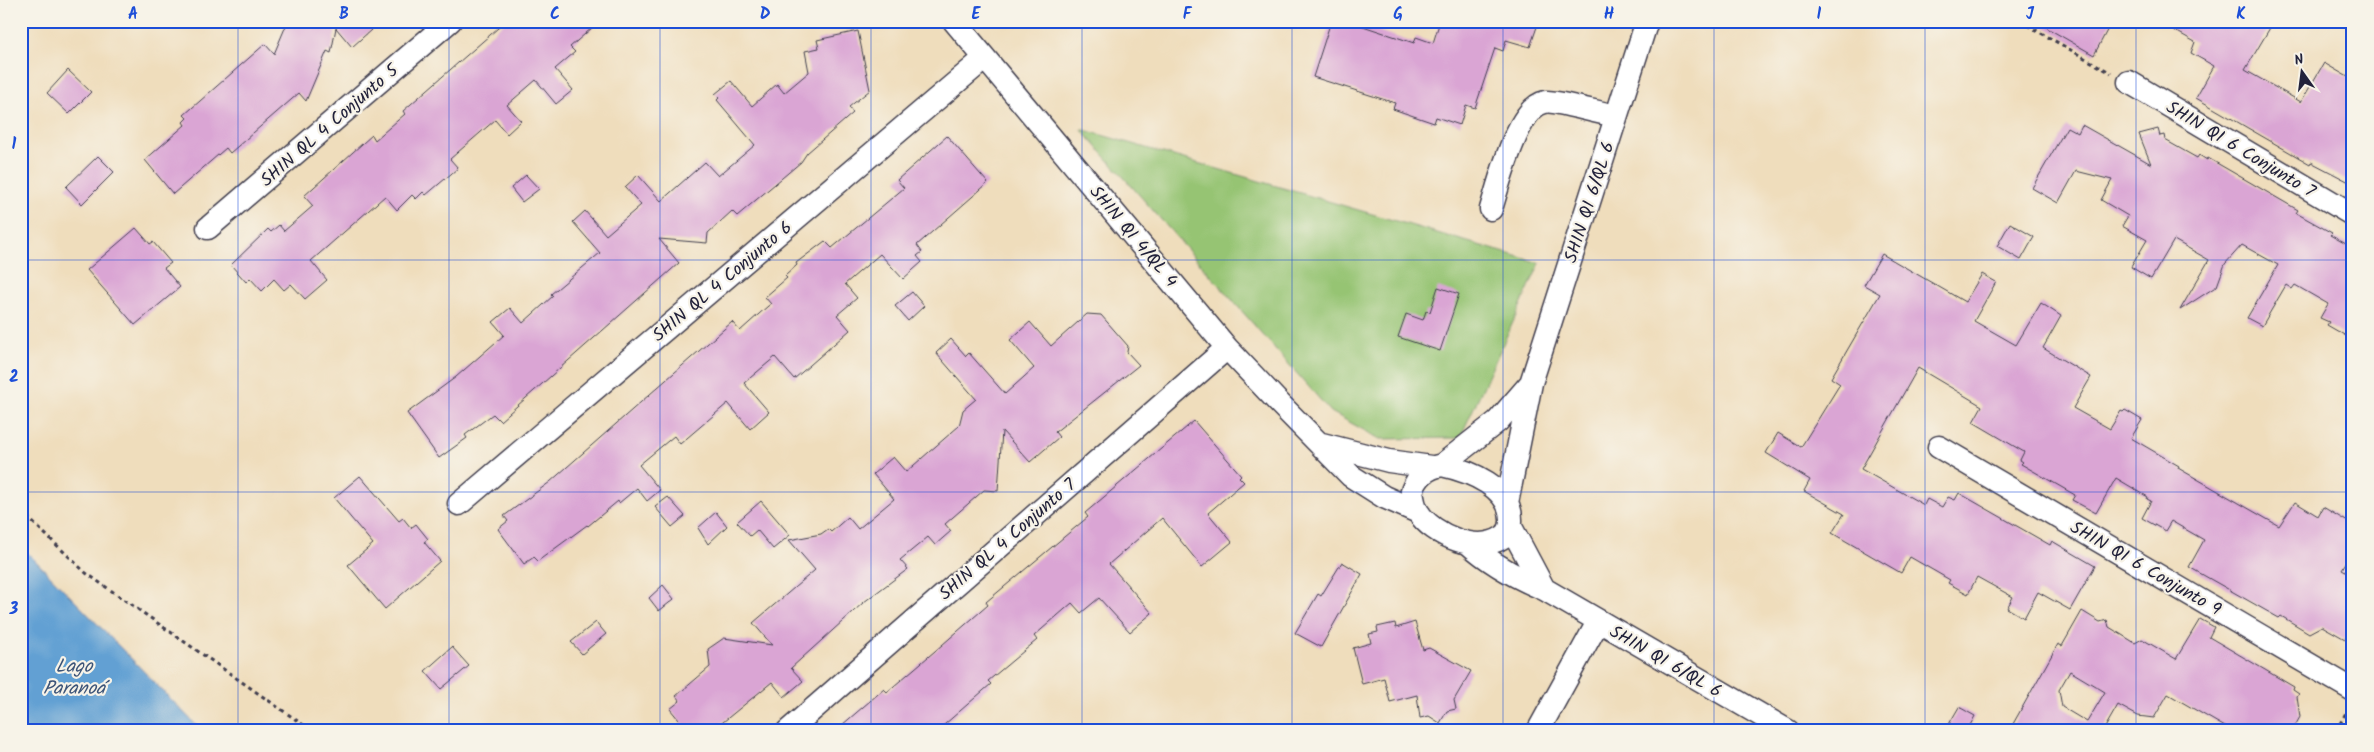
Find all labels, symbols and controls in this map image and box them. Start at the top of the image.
text: A [128,2,138,27]
text: B [339,2,349,27]
text: C [550,2,560,27]
text: D [760,2,771,27]
text: E [972,2,982,27]
text: F [1183,2,1193,27]
text: G [1393,2,1403,27]
text: H [1604,2,1614,27]
text: I [1817,2,1822,27]
text: J [2026,2,2035,27]
text: K [2236,2,2246,27]
north arrow [2276,48,2326,98]
text: N [2292,49,2306,72]
street label: SHIN QL 4 Conjunto 5 [254,57,407,195]
street label: SHIN QI 6 Conjunto 7 [2160,94,2321,207]
text: 1 [12,132,17,157]
street label: SHIN QI 6/QL 6 [1557,138,1624,267]
street label: SHIN QI 4/QL 4 [1081,179,1184,295]
street label: SHIN QL 4 Conjunto 6 [646,214,800,350]
text: 2 [9,365,19,390]
street label: SHIN QL 4 Conjunto 7 [933,472,1084,608]
street label: SHIN QI 6 Conjunto 9 [2064,514,2227,625]
text: 3 [9,597,19,622]
street label: SHIN QI 6/QL 6 [1603,618,1727,706]
water label: Lago Paranoá [43,652,110,704]

